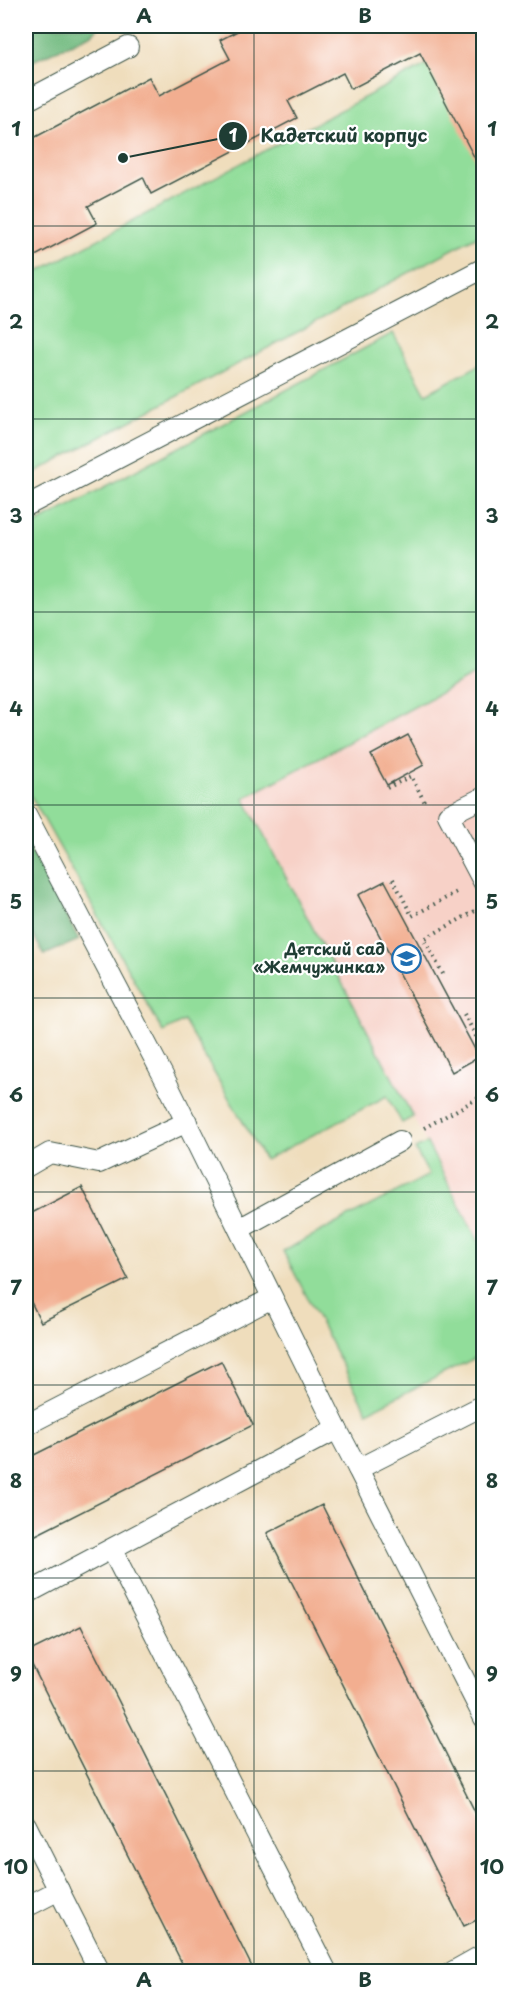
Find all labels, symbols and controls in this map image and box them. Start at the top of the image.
text: A [136,0,152,30]
text: B [358,0,372,30]
text: 1 [11,113,21,143]
text: 1 [487,113,497,143]
callout: Кадетский корпус [218,118,440,154]
text: 1 [229,121,238,148]
text: Кадетский корпус [261,121,428,148]
text: 2 [9,306,23,336]
text: 2 [485,306,499,336]
text: 3 [9,500,23,530]
text: 3 [485,500,499,530]
text: 4 [9,693,23,723]
text: 4 [485,693,499,723]
text: 5 [10,886,22,916]
text: 5 [486,886,498,916]
place label: Детский сад «Жемчужинка» [253,936,385,978]
school or university icon: Детский сад «Жемчужинка» [390,942,422,974]
text: 6 [9,1079,23,1109]
text: 6 [485,1079,499,1109]
text: 7 [10,1272,22,1302]
text: 7 [486,1272,498,1302]
text: 8 [10,1465,22,1495]
text: 8 [486,1465,498,1495]
text: 9 [10,1658,22,1688]
text: 9 [486,1658,498,1688]
text: 10 [4,1851,28,1881]
text: 10 [480,1851,504,1881]
text: A [136,1964,152,1994]
text: B [358,1964,372,1994]

